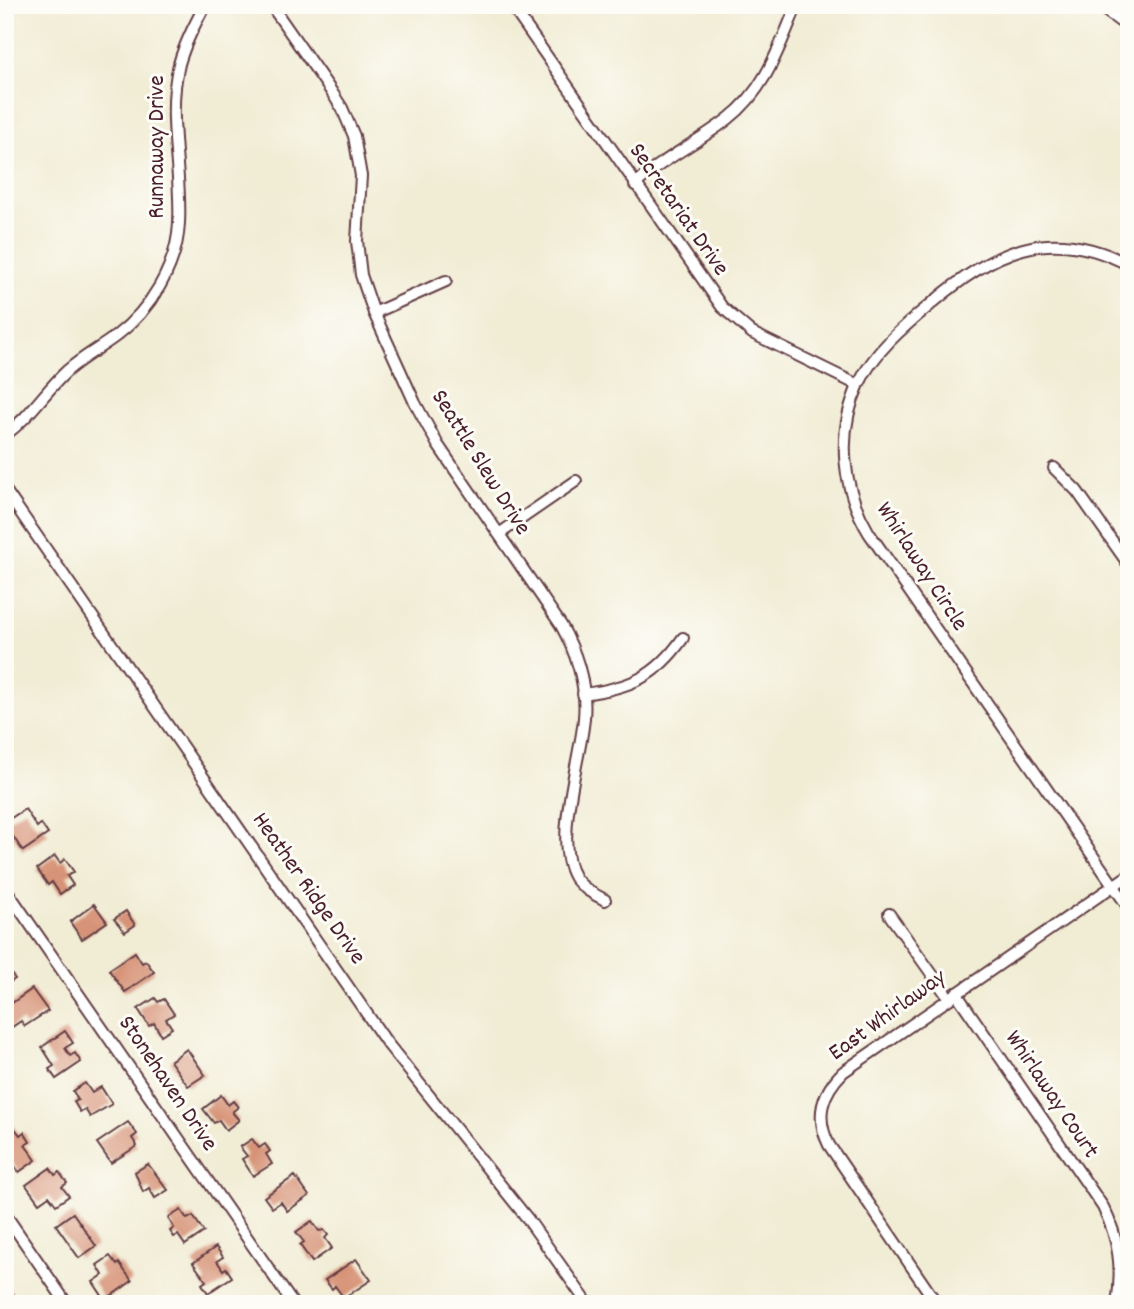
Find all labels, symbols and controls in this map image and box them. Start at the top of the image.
street label: Runnaway Drive [141,75,175,219]
street label: Secretariat Drive [619,137,737,283]
street label: Seattle Slew Drive [422,384,538,542]
street label: Whirlaway Circle [866,496,976,638]
street label: Heather Ridge Drive [243,806,373,972]
street label: East Whirlaway [822,961,955,1070]
street label: Stonehaven Drive [109,1009,225,1159]
street label: Whirlaway Court [996,1024,1106,1166]

